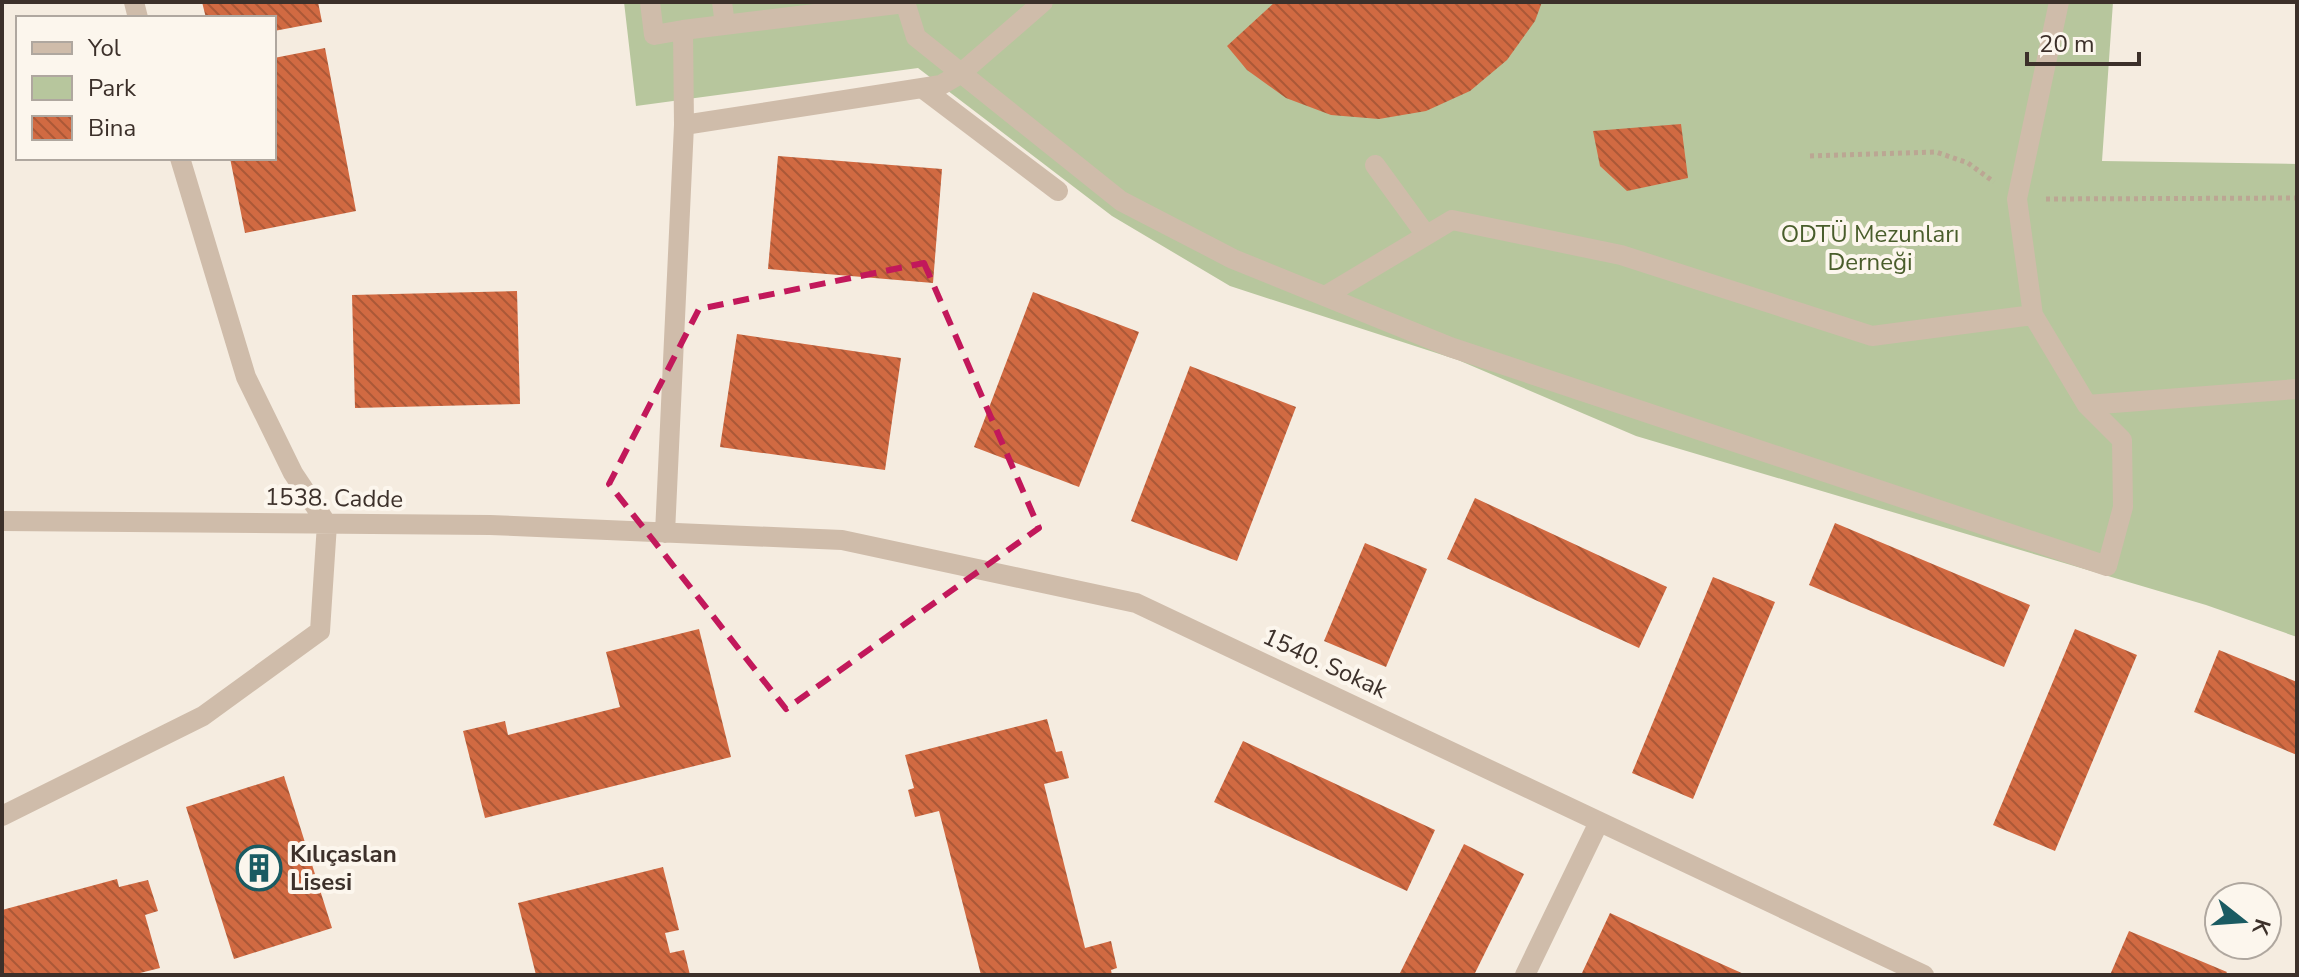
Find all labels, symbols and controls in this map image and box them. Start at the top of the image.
legend [16,16,276,160]
scale bar [2027,16,2139,66]
text: 20 m [2039,28,2095,60]
text: Yol [87,32,121,64]
text: Park [88,72,137,104]
text: Bina [88,112,136,144]
park label: ODTÜ Mezunları Derneği [1781,218,1959,278]
street label: 1538. Cadde [264,481,404,515]
street label: 1540. Sokak [1258,620,1393,706]
place label: Kılıçaslan Lisesi [290,838,397,898]
building icon: Kılıçaslan Lisesi [235,844,283,892]
north arrow [2203,881,2283,961]
text: K [2244,915,2278,939]

